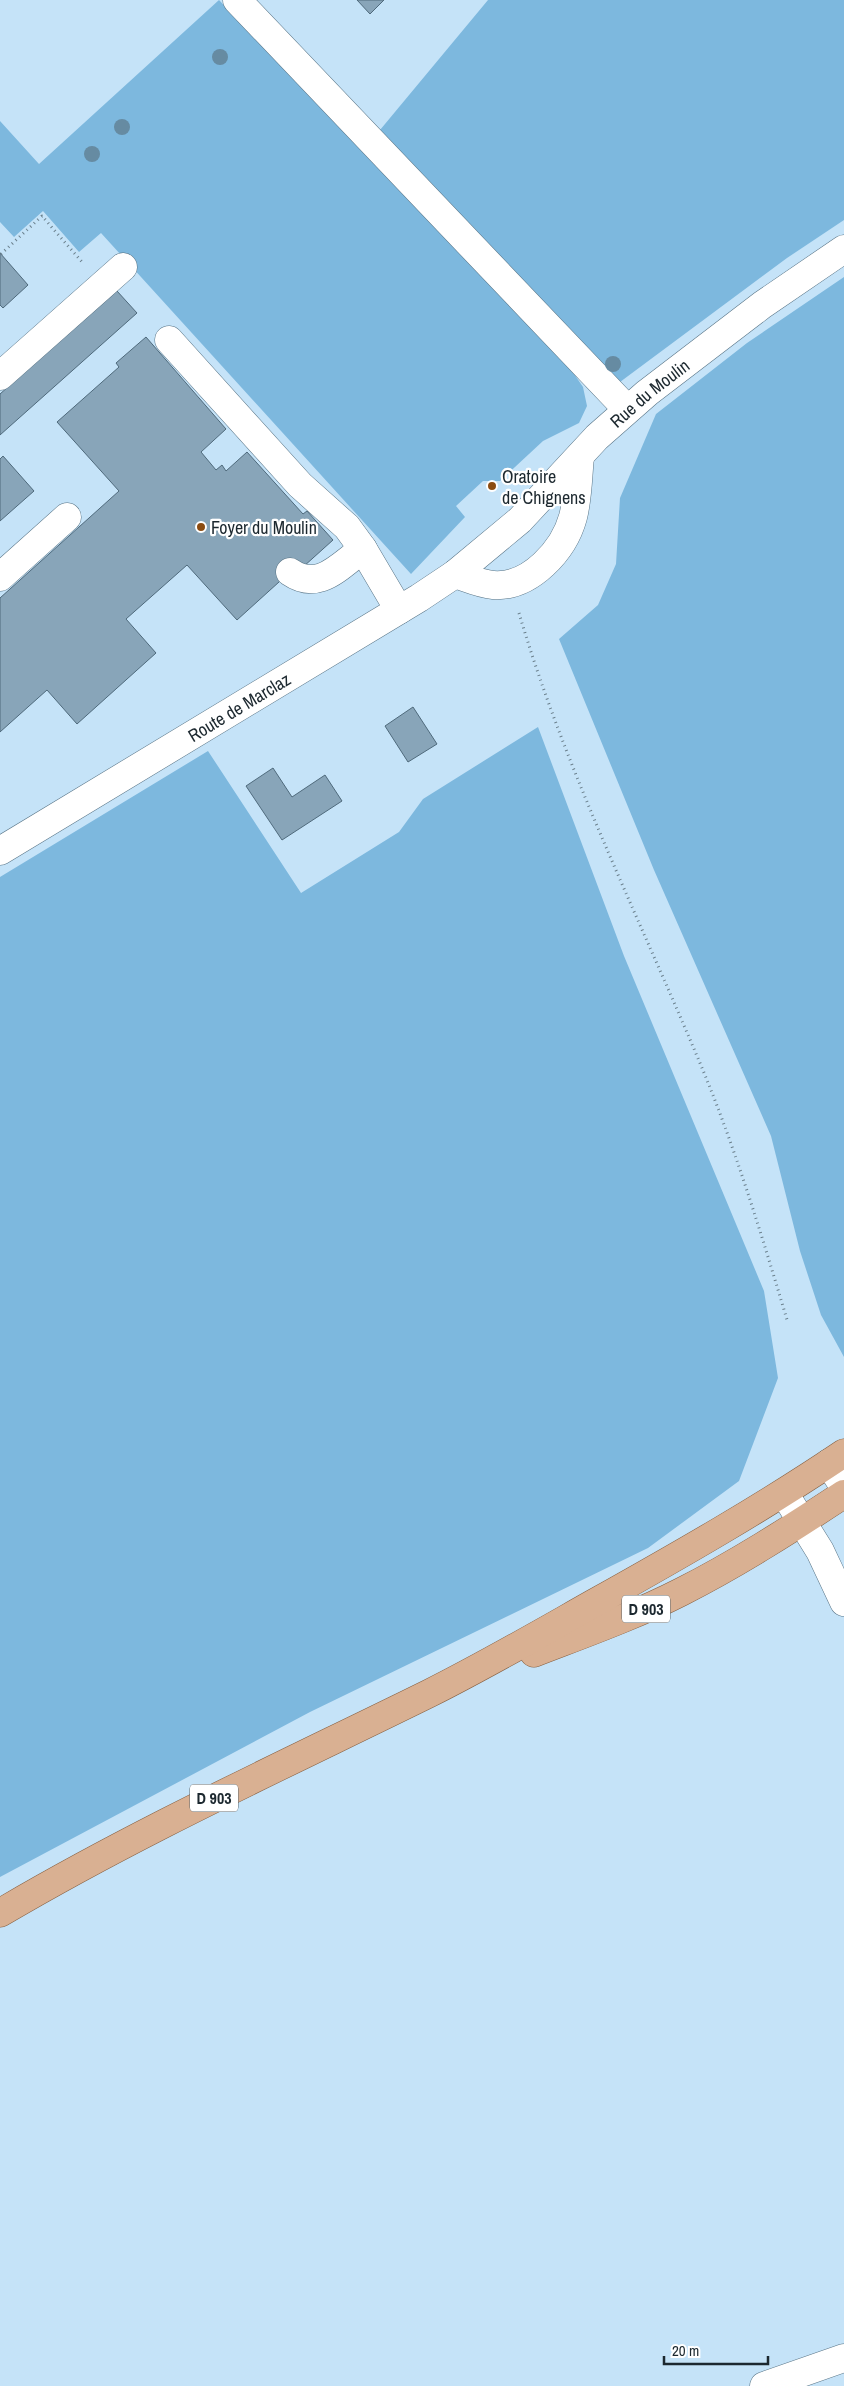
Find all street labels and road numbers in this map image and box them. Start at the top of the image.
street label: Rue du Moulin [604,353,694,433]
street label: Route de Marclaz [183,666,295,747]
road number: D 903 [622,1596,670,1622]
road number: D 903 [190,1785,238,1812]

